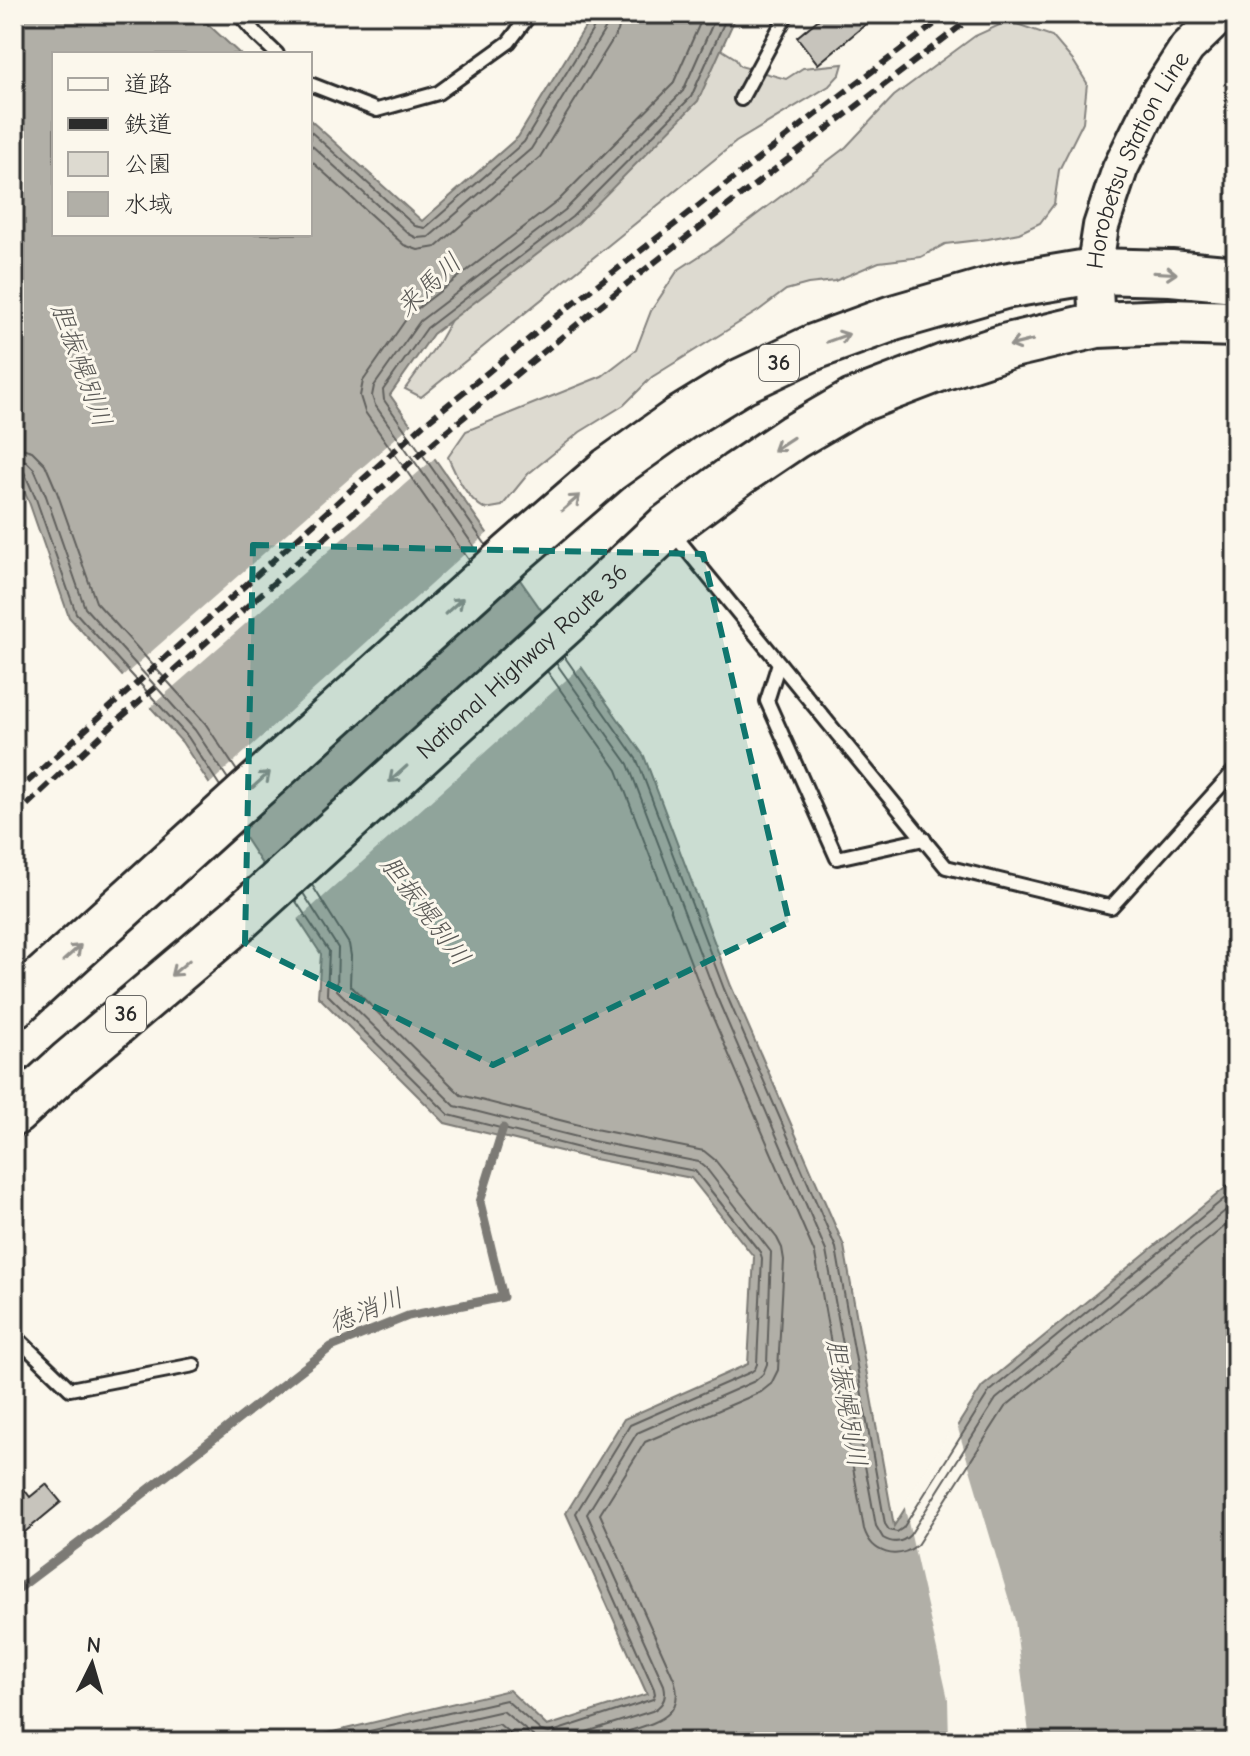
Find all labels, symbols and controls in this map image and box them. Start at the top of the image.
street label: Horobetsu Station Line [1081,46,1195,271]
legend [52,52,312,236]
text: 道路 [124,70,172,98]
text: 鉄道 [124,110,172,138]
text: 公園 [124,150,172,178]
text: 水域 [124,190,172,218]
water label: 来馬川 [390,247,468,323]
one-way arrow [1151,266,1178,281]
water label: 胆振幌別川 [45,299,117,431]
one-way arrow [826,329,851,344]
one-way arrow [1009,336,1035,351]
road number: 36 [759,345,799,381]
one-way arrow [772,436,795,452]
one-way arrow [561,494,581,512]
street label: National Highway Route 36 [411,558,633,765]
one-way arrow [444,598,464,616]
one-way arrow [389,765,409,783]
one-way arrow [250,772,270,790]
water label: 胆振幌別川 [374,850,476,972]
one-way arrow [61,944,81,962]
one-way arrow [171,959,191,977]
road number: 36 [106,996,146,1032]
water label: 徳消川 [324,1283,408,1339]
water label: 胆振幌別川 [820,1336,872,1470]
north arrow [52,1624,132,1704]
text: N [85,1631,102,1659]

